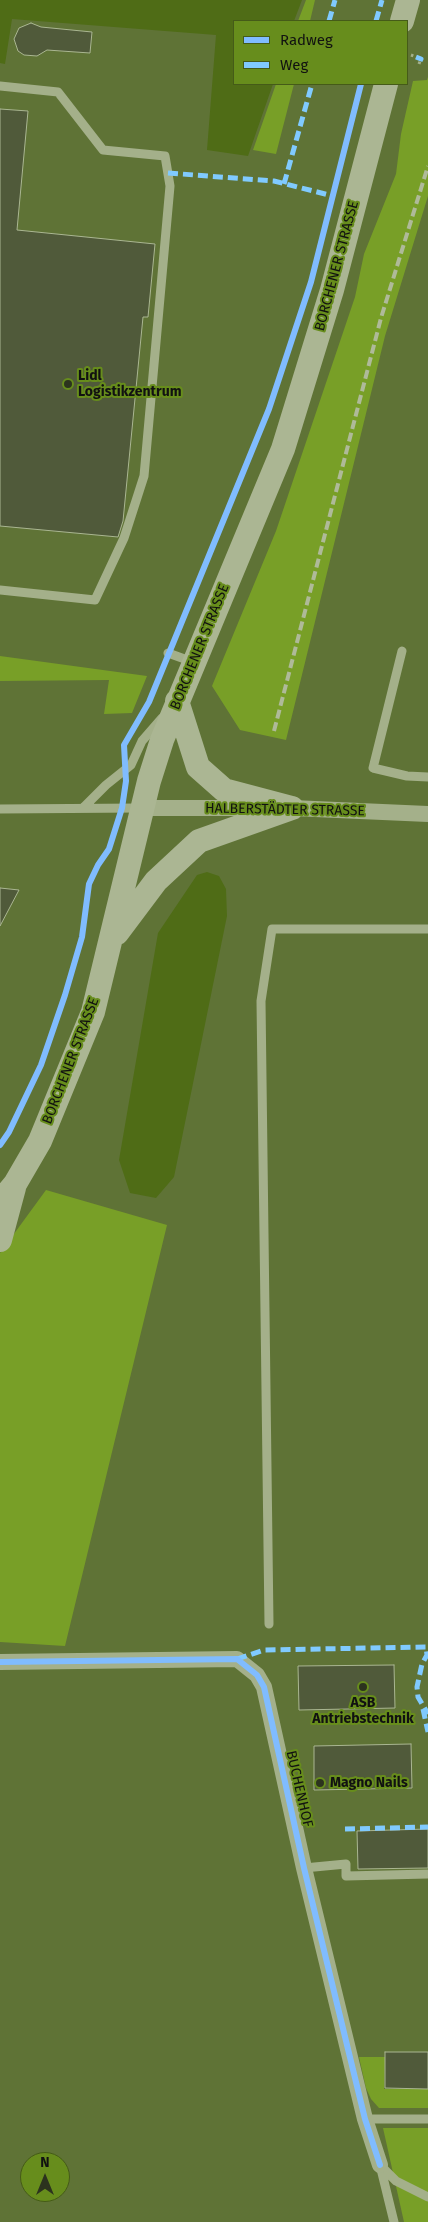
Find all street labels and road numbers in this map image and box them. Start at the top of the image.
street label: BORCHENER STRASSE [312,199,362,333]
street label: BORCHENER STRASSE [167,582,233,712]
street label: HALBERSTÄDTER STRASSE [205,800,365,820]
street label: BORCHENER STRASSE [39,995,103,1127]
street label: BUCHENHOF [282,1749,316,1829]

